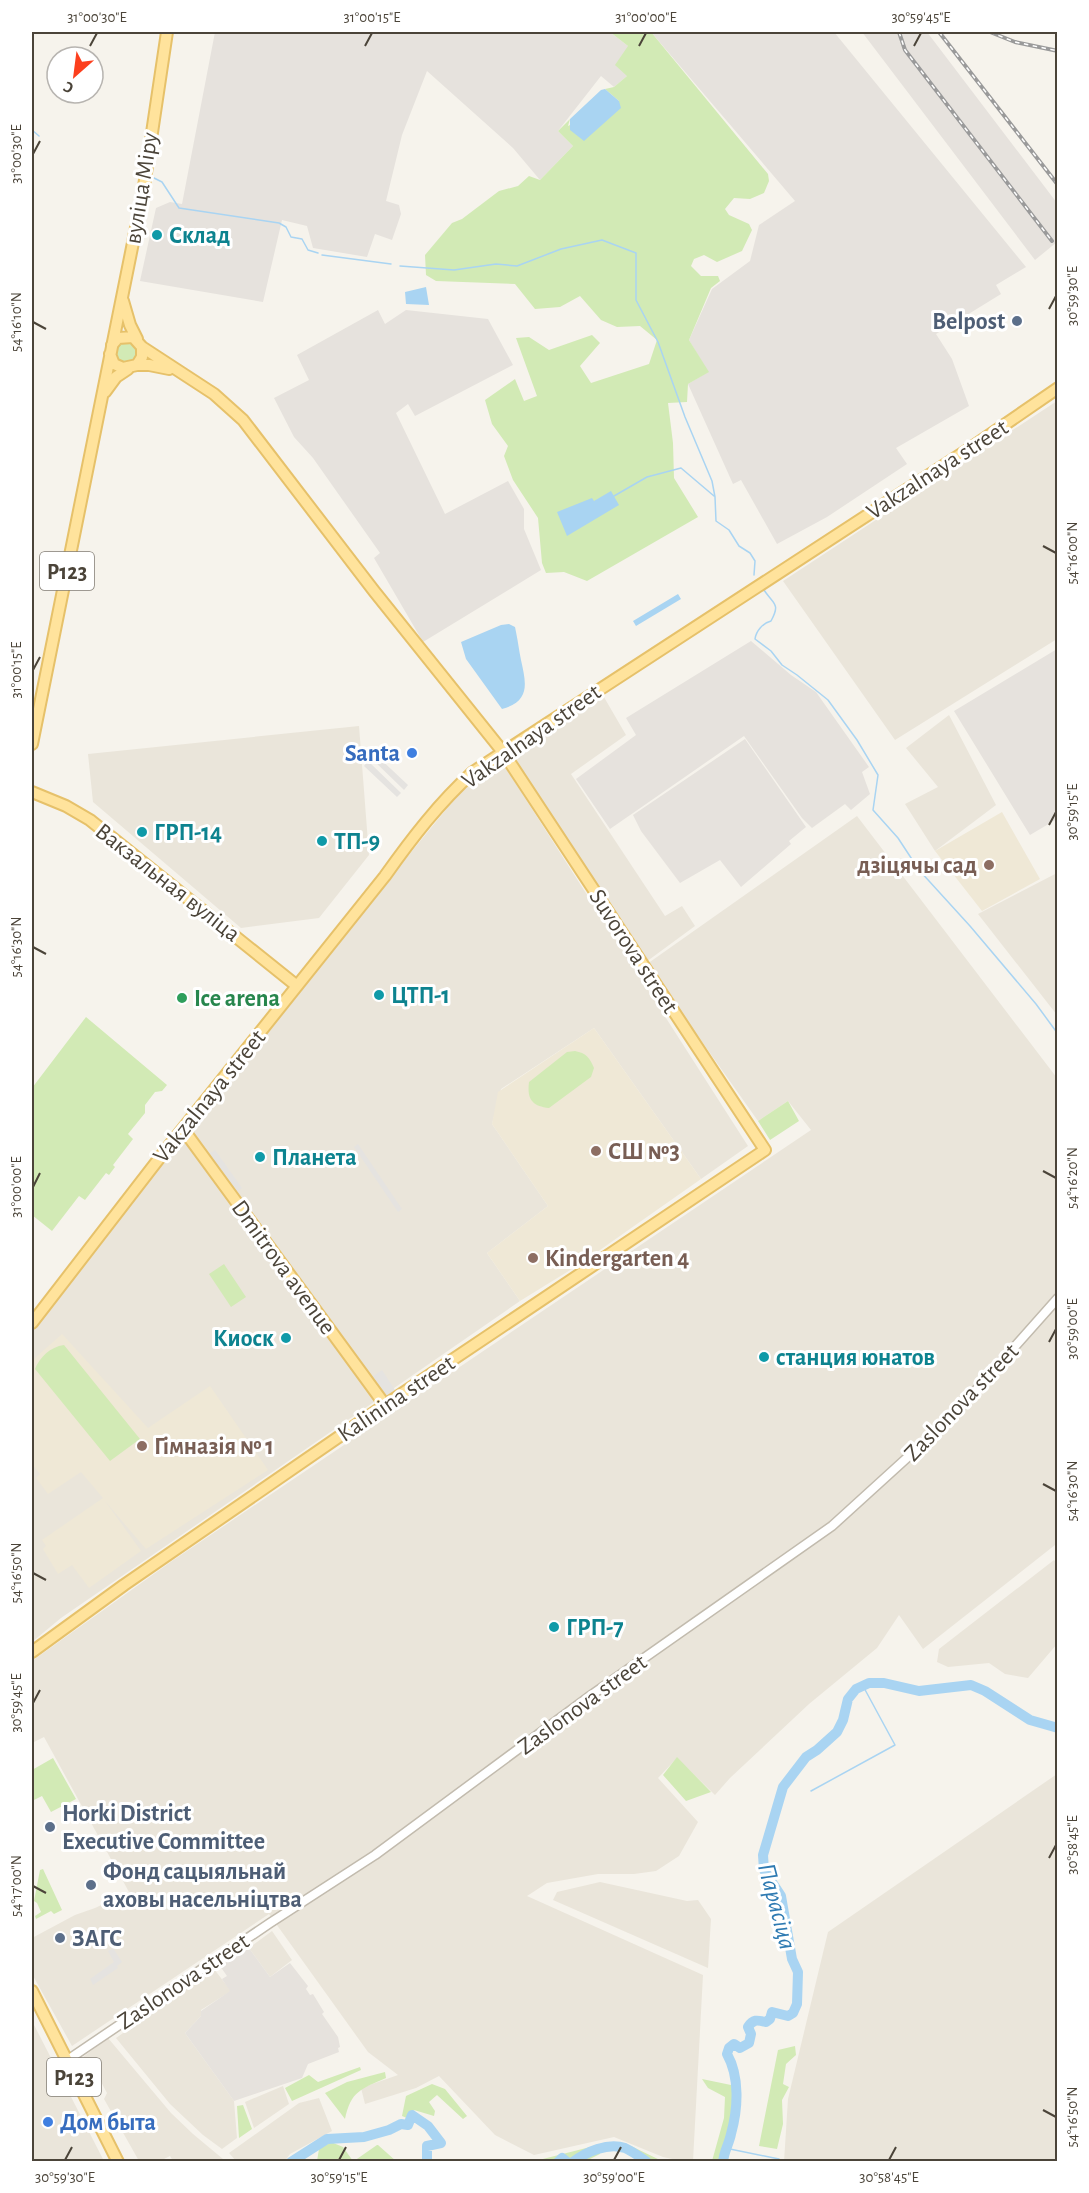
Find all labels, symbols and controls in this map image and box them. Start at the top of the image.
text: 31°00'30"E [67,10,127,25]
text: 31°00'15"E [344,10,400,25]
text: 31°00'00"E [615,10,677,25]
text: 30°59'45"E [891,10,951,25]
north arrow [45,45,105,105]
text: С [61,78,76,97]
text: 31°00'30"E [9,124,24,184]
street label: вуліца Міру [121,130,163,246]
place label: Склад [169,224,230,248]
marker: Склад [150,228,164,242]
text: 30°59'30"E [1065,266,1080,326]
text: 54°16'10"N [9,292,24,352]
place label: Belpost [932,310,1005,334]
marker: Belpost [1010,314,1024,328]
street label: Vakzalnaya street [863,415,1013,524]
text: 54°16'00"N [1065,522,1080,584]
road number: Р123 [40,552,94,590]
text: 31°00'15"E [9,642,24,698]
street label: Vakzalnaya street [458,680,606,793]
place label: Santa [345,742,400,766]
marker: Santa [405,746,419,760]
text: 30°59'15"E [1065,783,1080,841]
street label: Вакзальная вуліца [90,819,244,947]
place label: ГРП-14 [154,821,222,845]
marker: ГРП-14 [135,825,149,839]
place label: ТП-9 [334,830,380,854]
marker: ТП-9 [315,834,329,848]
place label: дзіцячы сад [857,854,977,878]
marker: дзіцячы сад [982,858,996,872]
street label: Suvorova street [584,885,682,1018]
text: 54°16'30"N [9,916,24,978]
place label: ЦТП-1 [391,984,450,1008]
place label: Ice arena [194,987,280,1011]
marker: ЦТП-1 [372,988,386,1002]
marker: Ice arena [175,991,189,1005]
street label: Vakzalnaya street [149,1025,271,1168]
place label: СШ №3 [608,1140,680,1164]
marker: СШ №3 [589,1144,603,1158]
place label: Планета [272,1146,357,1170]
text: 54°16'20"N [1065,1147,1080,1209]
marker: Планета [253,1150,267,1164]
text: 31°00'00"E [9,1156,24,1218]
street label: Dmitrova avenue [227,1196,340,1339]
place label: Kindergarten 4 [545,1247,689,1271]
marker: Kindergarten 4 [526,1251,540,1265]
text: 30°59'00"E [1065,1298,1080,1360]
place label: Киоск [213,1327,274,1351]
marker: Киоск [279,1331,293,1345]
street label: Zaslonova street [900,1339,1024,1466]
place label: станция юнатов [776,1346,935,1370]
marker: станция юнатов [757,1350,771,1364]
street label: Kalinina street [334,1351,460,1447]
place label: Гімназія № 1 [154,1435,274,1459]
marker: Гімназія № 1 [135,1439,149,1453]
text: 54°16'30"N [1065,1460,1080,1522]
text: 54°16'50"N [9,1542,24,1604]
place label: ГРП-7 [566,1616,624,1640]
marker: ГРП-7 [547,1620,561,1634]
street label: Zaslonova street [514,1650,652,1759]
text: 30°59'45"E [9,1673,24,1733]
place label: Horki District Executive Committee [62,1802,265,1854]
text: 30°58'45"E [1065,1815,1080,1875]
marker: Horki District Executive Committee [43,1820,57,1834]
text: 54°17'00"N [9,1855,24,1917]
place label: Фонд сацыяльнай аховы насельніцтва [103,1860,302,1912]
water label: Парасіца [753,1860,801,1952]
marker: Фонд сацыяльнай аховы насельніцтва [84,1878,98,1892]
place label: ЗАГС [72,1927,122,1951]
street label: Zaslonova street [114,1929,254,2035]
marker: ЗАГС [53,1931,67,1945]
road number: Р123 [47,2058,101,2096]
text: 54°16'50"N [1065,2086,1080,2148]
place label: Дом быта [60,2111,156,2135]
marker: Дом быта [41,2115,55,2129]
text: 30°59'30"E [35,2170,95,2185]
text: 30°59'15"E [310,2170,368,2185]
text: 30°59'00"E [583,2170,645,2185]
text: 30°58'45"E [859,2170,919,2185]

